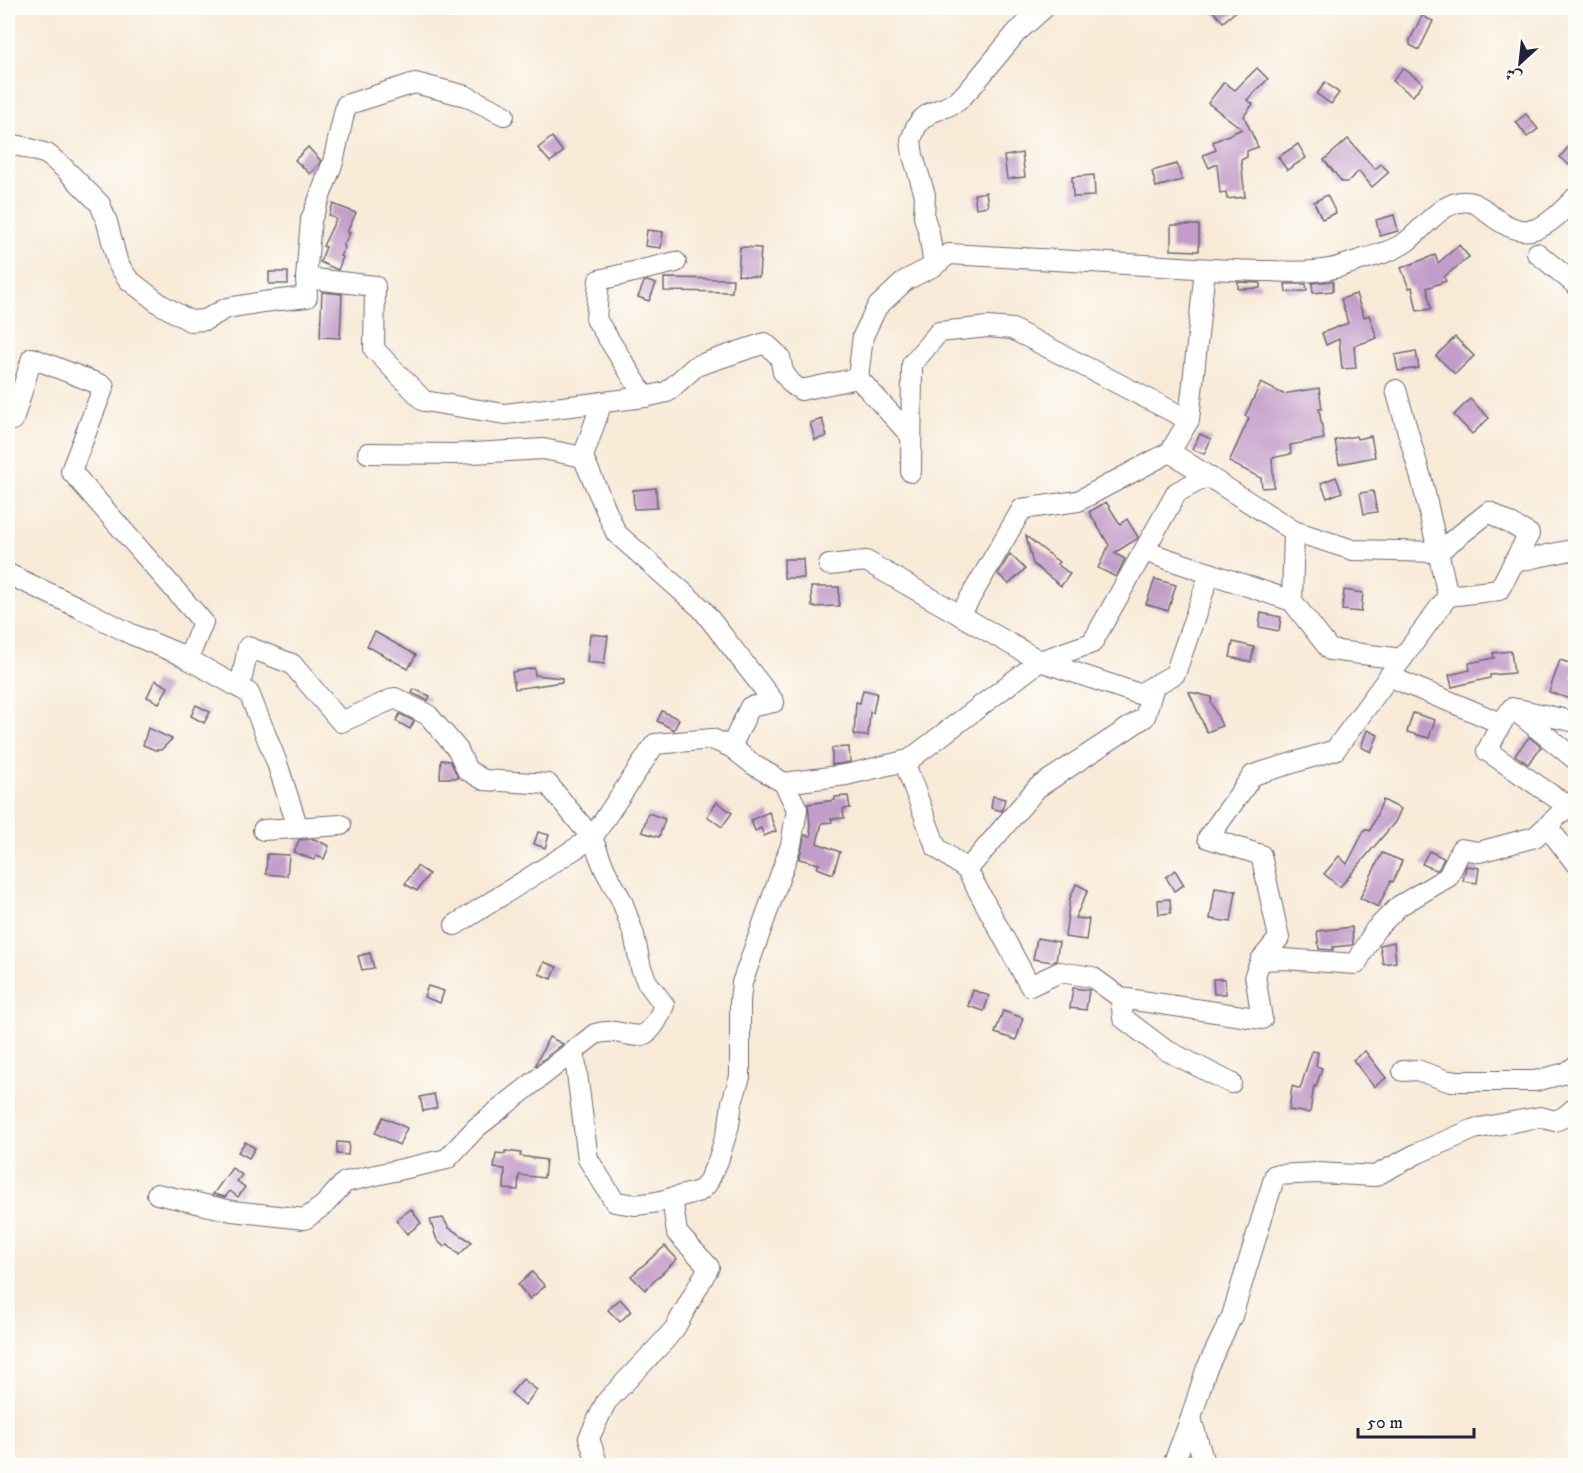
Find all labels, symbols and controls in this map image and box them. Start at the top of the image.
north arrow [1490,33,1550,93]
text: ش [1502,63,1525,88]
scale bar [1358,1401,1474,1439]
text: 50 m [1367,1412,1403,1434]

